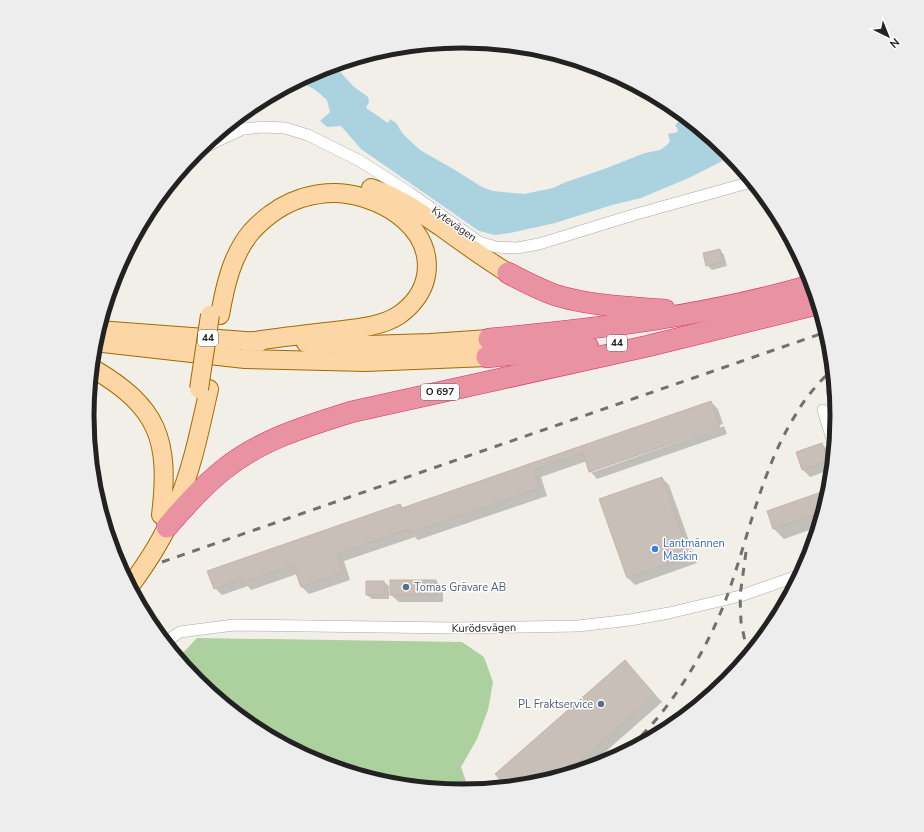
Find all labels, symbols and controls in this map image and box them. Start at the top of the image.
north arrow [868,16,908,56]
text: N [886,35,903,51]
street label: Kytevägen [428,203,480,245]
road number: 44 [198,330,218,346]
road number: 44 [607,335,627,351]
road number: O 697 [421,384,459,400]
place label: Lantmännen Maskin [663,536,725,564]
marker: Lantmännen Maskin [650,544,660,554]
place label: Tomas Grävare AB [414,580,506,595]
marker: Tomas Grävare AB [401,582,411,592]
street label: Kurödsvägen [452,620,516,636]
place label: PL Fraktservice [518,697,593,712]
marker: PL Fraktservice [596,699,606,709]

